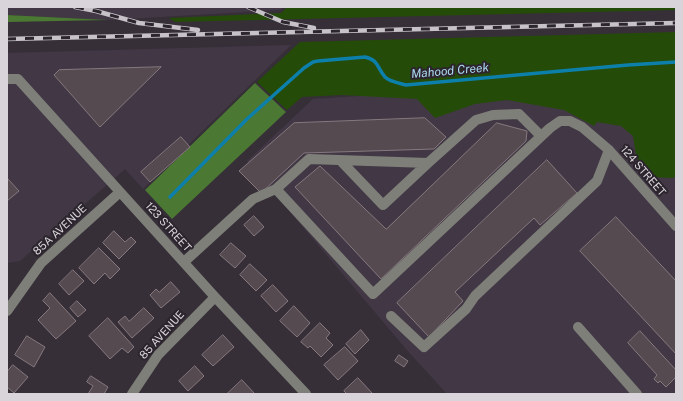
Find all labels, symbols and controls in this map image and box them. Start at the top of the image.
water label: Mahood Creek [410,60,490,82]
street label: 124 STREET [618,143,668,199]
street label: 123 STREET [142,199,194,255]
street label: 85A AVENUE [31,202,89,258]
street label: 85 AVENUE [137,308,187,362]

